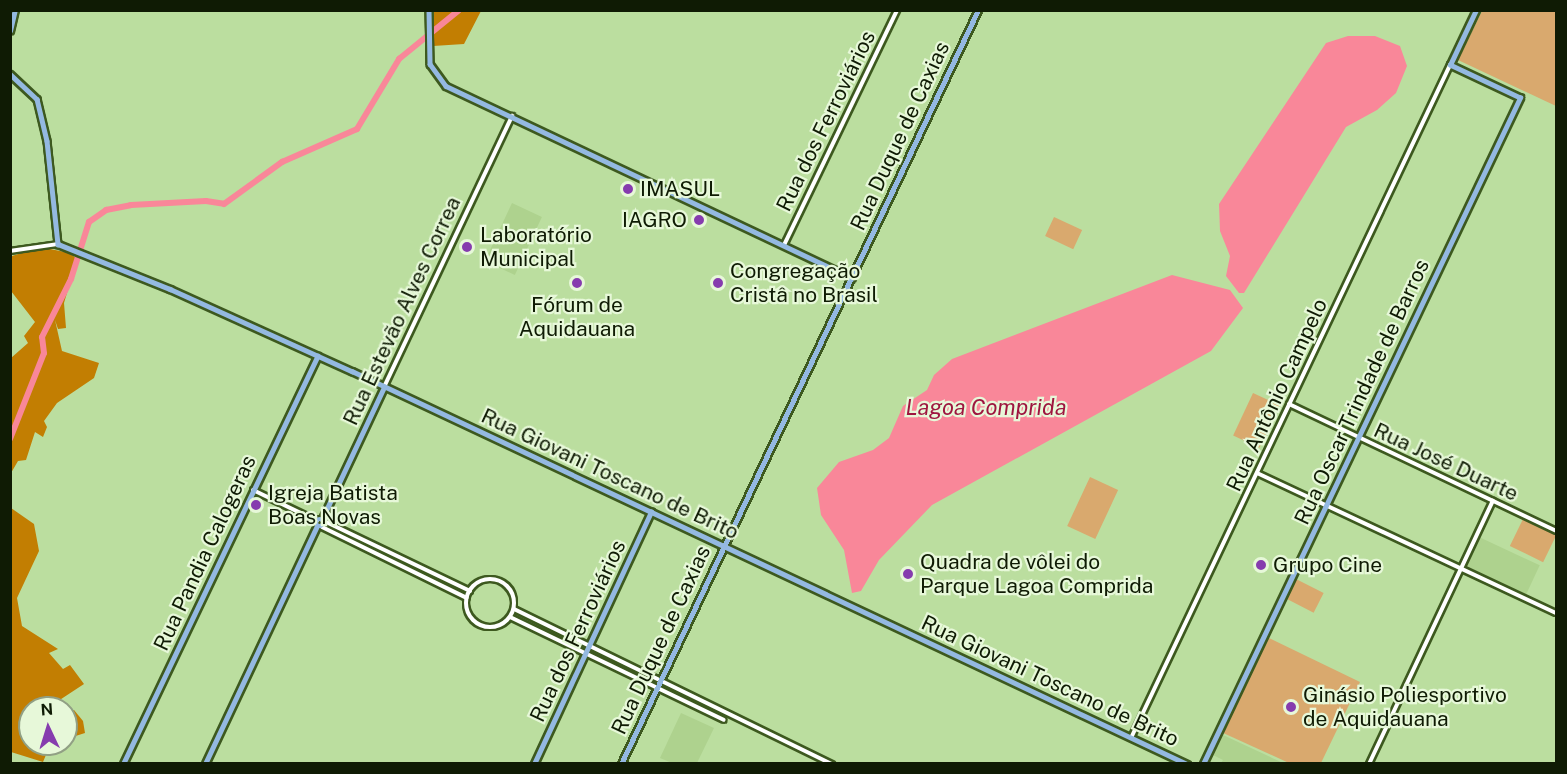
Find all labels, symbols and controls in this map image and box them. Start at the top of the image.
street label: Rua dos Ferroviários [771,26,881,216]
street label: Rua Duque de Caxias [845,37,955,235]
place label: IMASUL [640,176,720,202]
marker: IMASUL [621,182,635,196]
street label: Rua Estevão Alves Correa [338,193,466,429]
place label: IAGRO [622,207,687,233]
marker: IAGRO [692,213,706,227]
place label: Laboratório Municipal [480,222,592,272]
marker: Laboratório Municipal [458,238,476,256]
street label: Rua Oscar Trindade de Barros [1289,255,1435,529]
place label: Congregação Cristâ no Brasil [730,258,878,308]
marker: Fórum de Aquidauana [570,276,584,290]
marker: Congregação Cristâ no Brasil [711,276,725,290]
place label: Fórum de Aquidauana [519,292,635,342]
street label: Rua Antônio Campelo [1221,295,1333,495]
water label: Lagoa Comprida [906,395,1066,421]
street label: Rua Giovani Toscano de Brito [477,403,743,545]
street label: Rua José Duarte [1370,417,1522,507]
street label: Rua Pandia Calogeras [149,451,261,655]
place label: Igreja Batista Boas Novas [268,480,398,530]
marker: Igreja Batista Boas Novas [249,498,263,512]
street label: Rua dos Ferroviários [525,536,631,726]
street label: Rua Duque de Caxias [606,541,716,739]
place label: Quadra de vôlei do Parque Lagoa Comprida [920,549,1154,599]
place label: Grupo Cine [1273,552,1382,578]
marker: Grupo Cine [1254,558,1268,572]
marker: Quadra de vôlei do Parque Lagoa Comprida [901,567,915,581]
street label: Rua Giovani Toscano de Brito [917,610,1183,752]
place label: Ginásio Poliesportivo de Aquidauana [1303,682,1507,732]
north arrow [18,696,78,756]
text: N [40,700,54,719]
marker: Ginásio Poliesportivo de Aquidauana [1284,700,1298,714]

